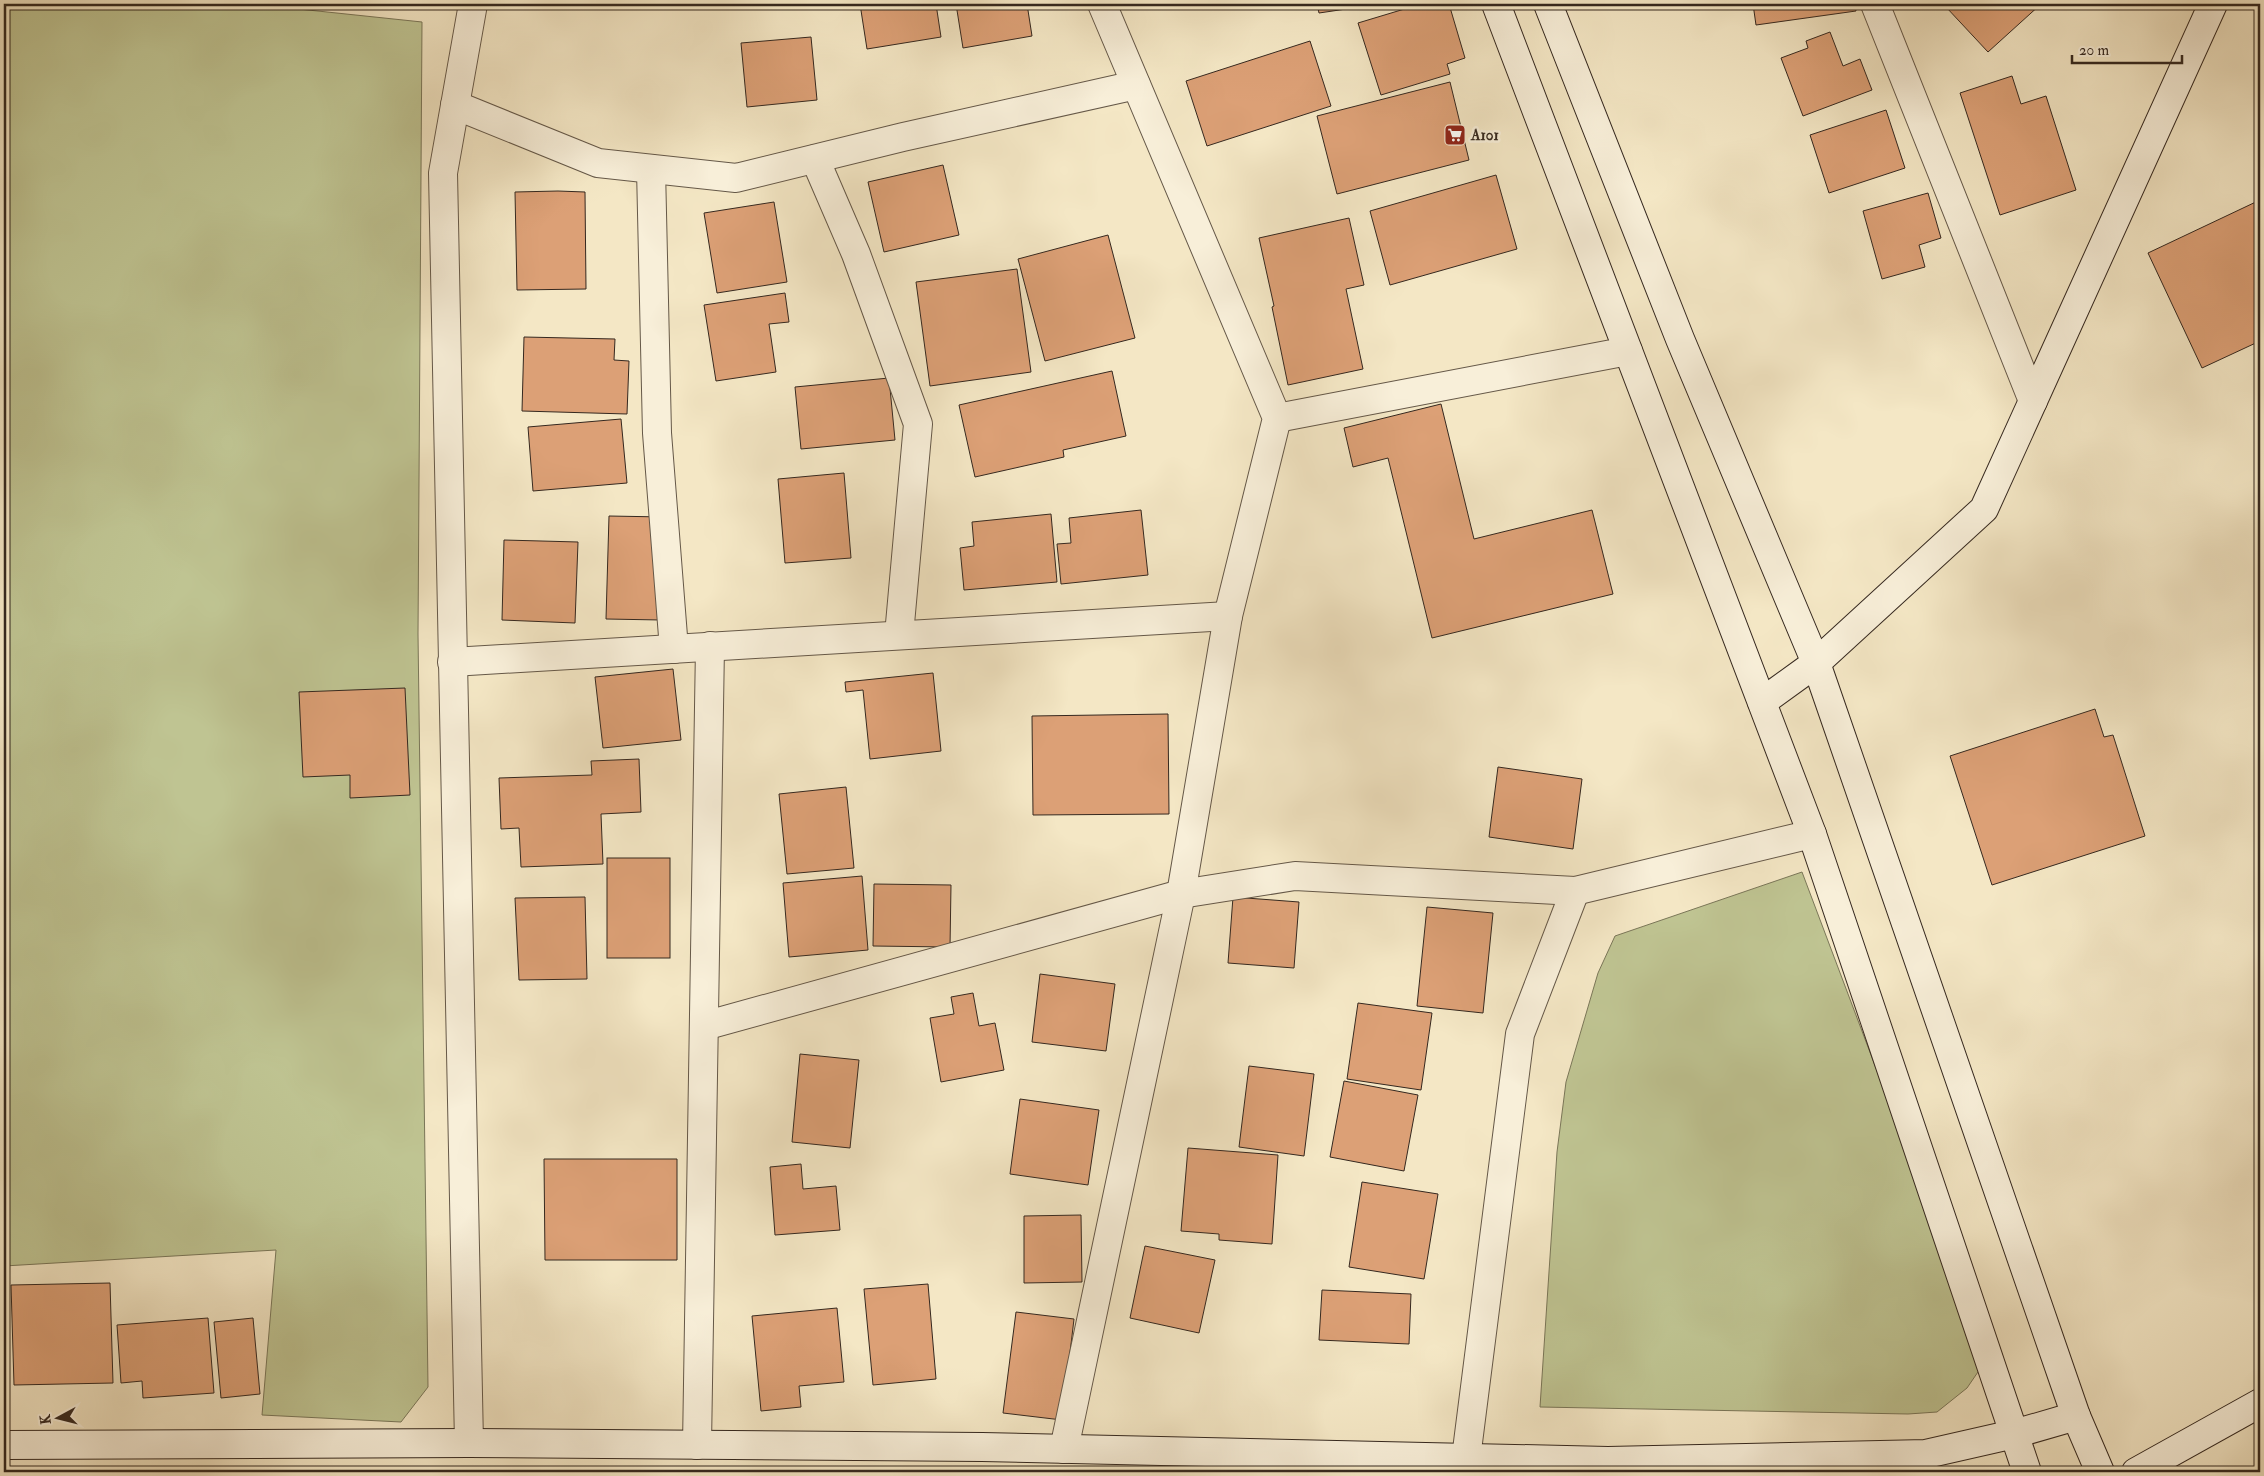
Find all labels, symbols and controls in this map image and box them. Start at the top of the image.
scale bar [2072,32,2182,64]
text: 20 m [2079,41,2109,60]
supermarket icon: A101 [1443,123,1467,147]
place label: A101 [1470,126,1499,145]
north arrow [32,1394,82,1444]
text: K [36,1412,55,1425]

